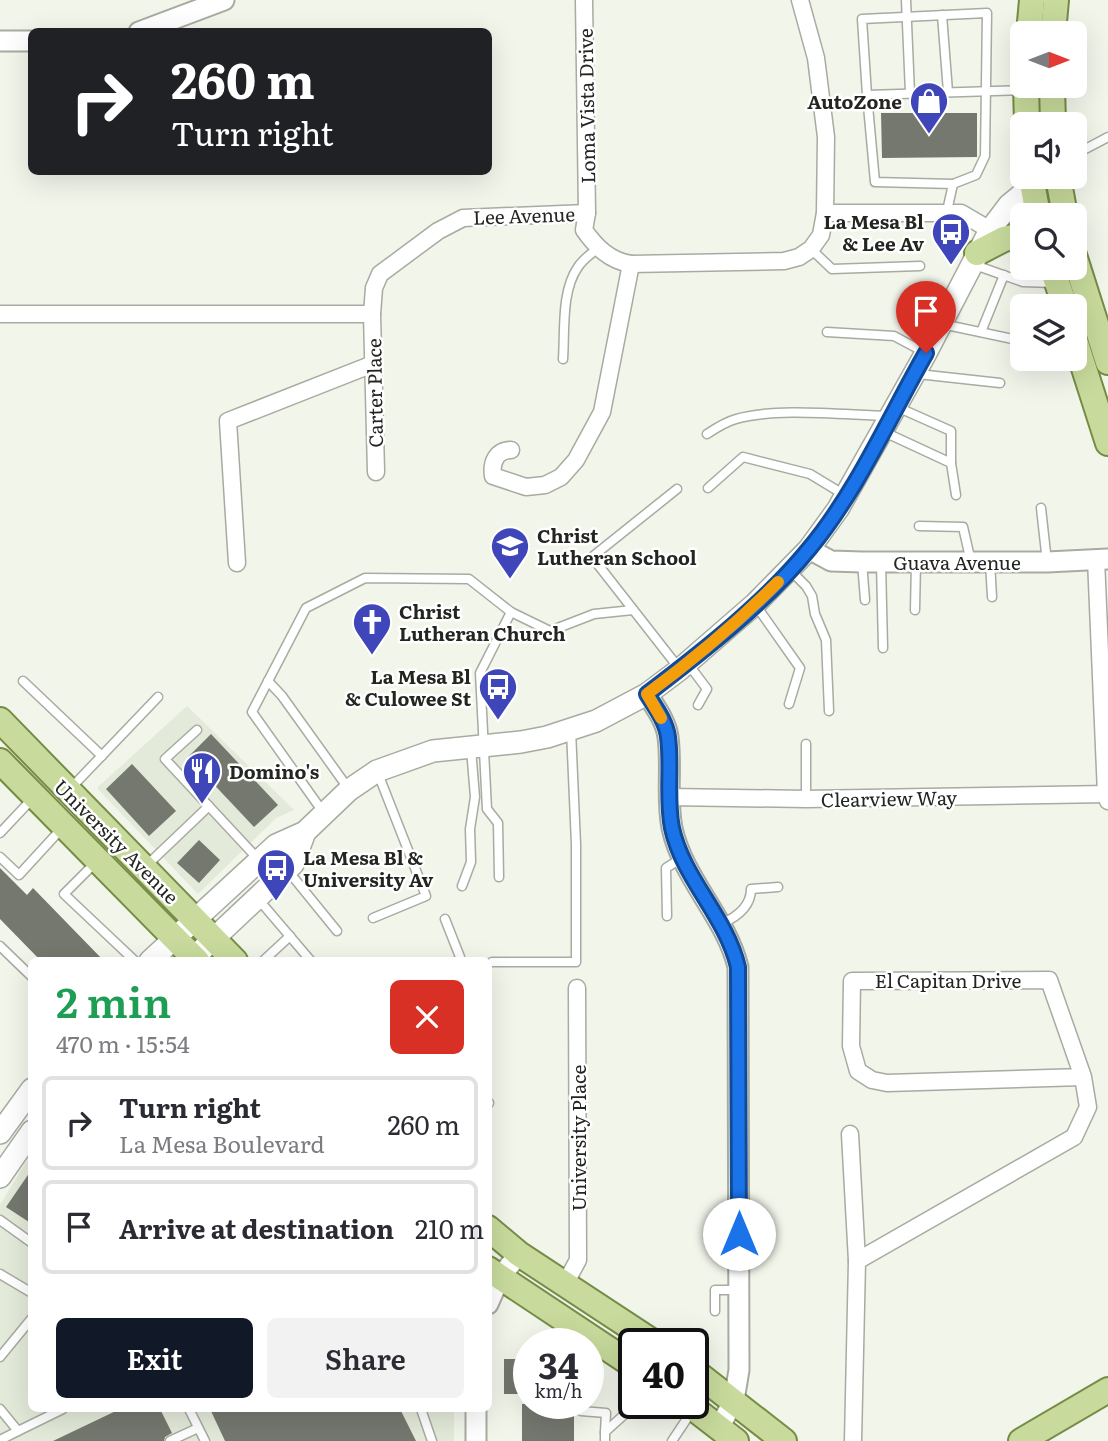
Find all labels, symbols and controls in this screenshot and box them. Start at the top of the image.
north arrow [1010,21,1087,98]
map controls [1010,21,1087,371]
street label: Loma Vista Drive [571,28,601,184]
text: 260 m [171,41,315,114]
icon: right [56,56,147,147]
shop icon: AutoZone [908,80,950,135]
place label: AutoZone [807,87,902,115]
text: Turn right [171,108,333,156]
button: sound [1010,112,1087,189]
street label: Lee Avenue [472,199,576,231]
button: search [1010,203,1087,280]
place label: La Mesa Bl & Lee Av [823,207,924,257]
bus stop icon: La Mesa Bl & Lee Av [930,211,972,266]
pin [896,281,956,353]
icon: arrive [907,292,945,330]
button: layers [1010,294,1087,371]
street label: Carter Place [359,338,389,448]
place label: Christ Lutheran School [537,521,697,571]
school or university icon: Christ Lutheran School [489,525,531,580]
street label: Guava Avenue [893,548,1021,576]
place label: Christ Lutheran Church [399,597,566,647]
church icon: Christ Lutheran Church [351,601,393,656]
place label: La Mesa Bl & Culowee St [345,662,472,712]
bus stop icon: La Mesa Bl & Culowee St [477,666,519,721]
restaurant icon: Domino's [181,750,223,805]
place label: Domino's [229,757,319,785]
street label: University Avenue [48,772,186,910]
street label: Clearview Way [821,783,957,813]
place label: La Mesa Bl & University Av [303,843,433,893]
bus stop icon: La Mesa Bl & University Av [255,847,297,902]
street label: El Capitan Drive [875,966,1021,994]
text: 2 min [56,969,171,1031]
button: close [390,980,464,1054]
text: 470 m · 15:54 [56,1026,190,1060]
street label: University Place [564,1065,592,1211]
text: Turn right [119,1087,261,1126]
icon: right [60,1104,98,1142]
text: 260 m [387,1104,460,1143]
text: La Mesa Boulevard [119,1126,325,1160]
position arrow [702,1197,776,1271]
icon: arrive [60,1208,98,1246]
text: Arrive at destination [119,1208,394,1247]
text: 210 m [415,1208,484,1247]
button: Exit [56,1318,253,1398]
button: Share [267,1318,464,1398]
speed limit sign: 40 [618,1328,709,1419]
text: 34 [538,1338,579,1390]
text: km/h [535,1377,582,1404]

